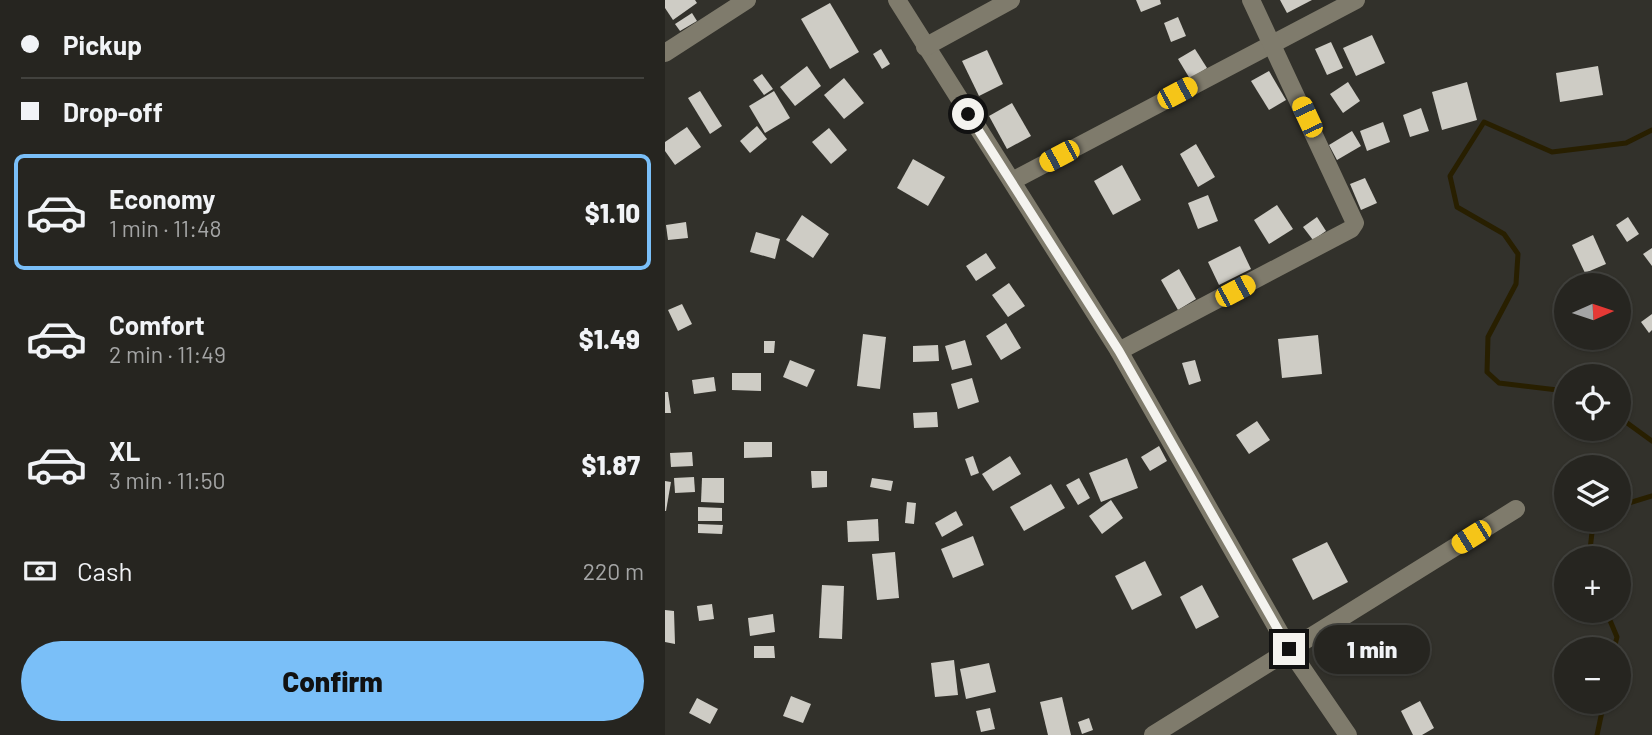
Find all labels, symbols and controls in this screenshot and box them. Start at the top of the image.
text: Pickup [63,29,142,60]
car [1154,74,1201,112]
car [1289,94,1326,140]
text: Drop-off [63,96,163,127]
route start [952,98,984,130]
car [1036,137,1083,175]
icon: car [25,181,88,244]
text: Economy [109,183,215,214]
text: $1.10 [585,197,640,228]
text: 1 min · 11:48 [109,214,222,242]
car [1212,272,1259,310]
north arrow [1554,273,1631,350]
map controls [1554,273,1631,714]
icon: car [25,307,88,370]
text: Comfort [109,309,205,340]
text: $1.49 [579,323,640,354]
text: 2 min · 11:49 [109,340,226,368]
button: locate [1554,364,1631,441]
icon: car [25,433,88,496]
text: XL [109,435,140,466]
text: $1.87 [581,449,640,480]
button: layers [1554,455,1631,532]
text: 3 min · 11:50 [109,466,226,494]
car [1448,517,1495,557]
button: + [1554,546,1631,623]
icon: cash [21,552,59,590]
text: Cash [77,555,132,586]
text: 220 m [583,557,644,585]
callout: 1 min [1313,624,1429,674]
route end [1273,633,1305,665]
text: 1 min [1347,635,1397,663]
button: − [1554,637,1631,714]
button: Confirm [21,641,644,721]

